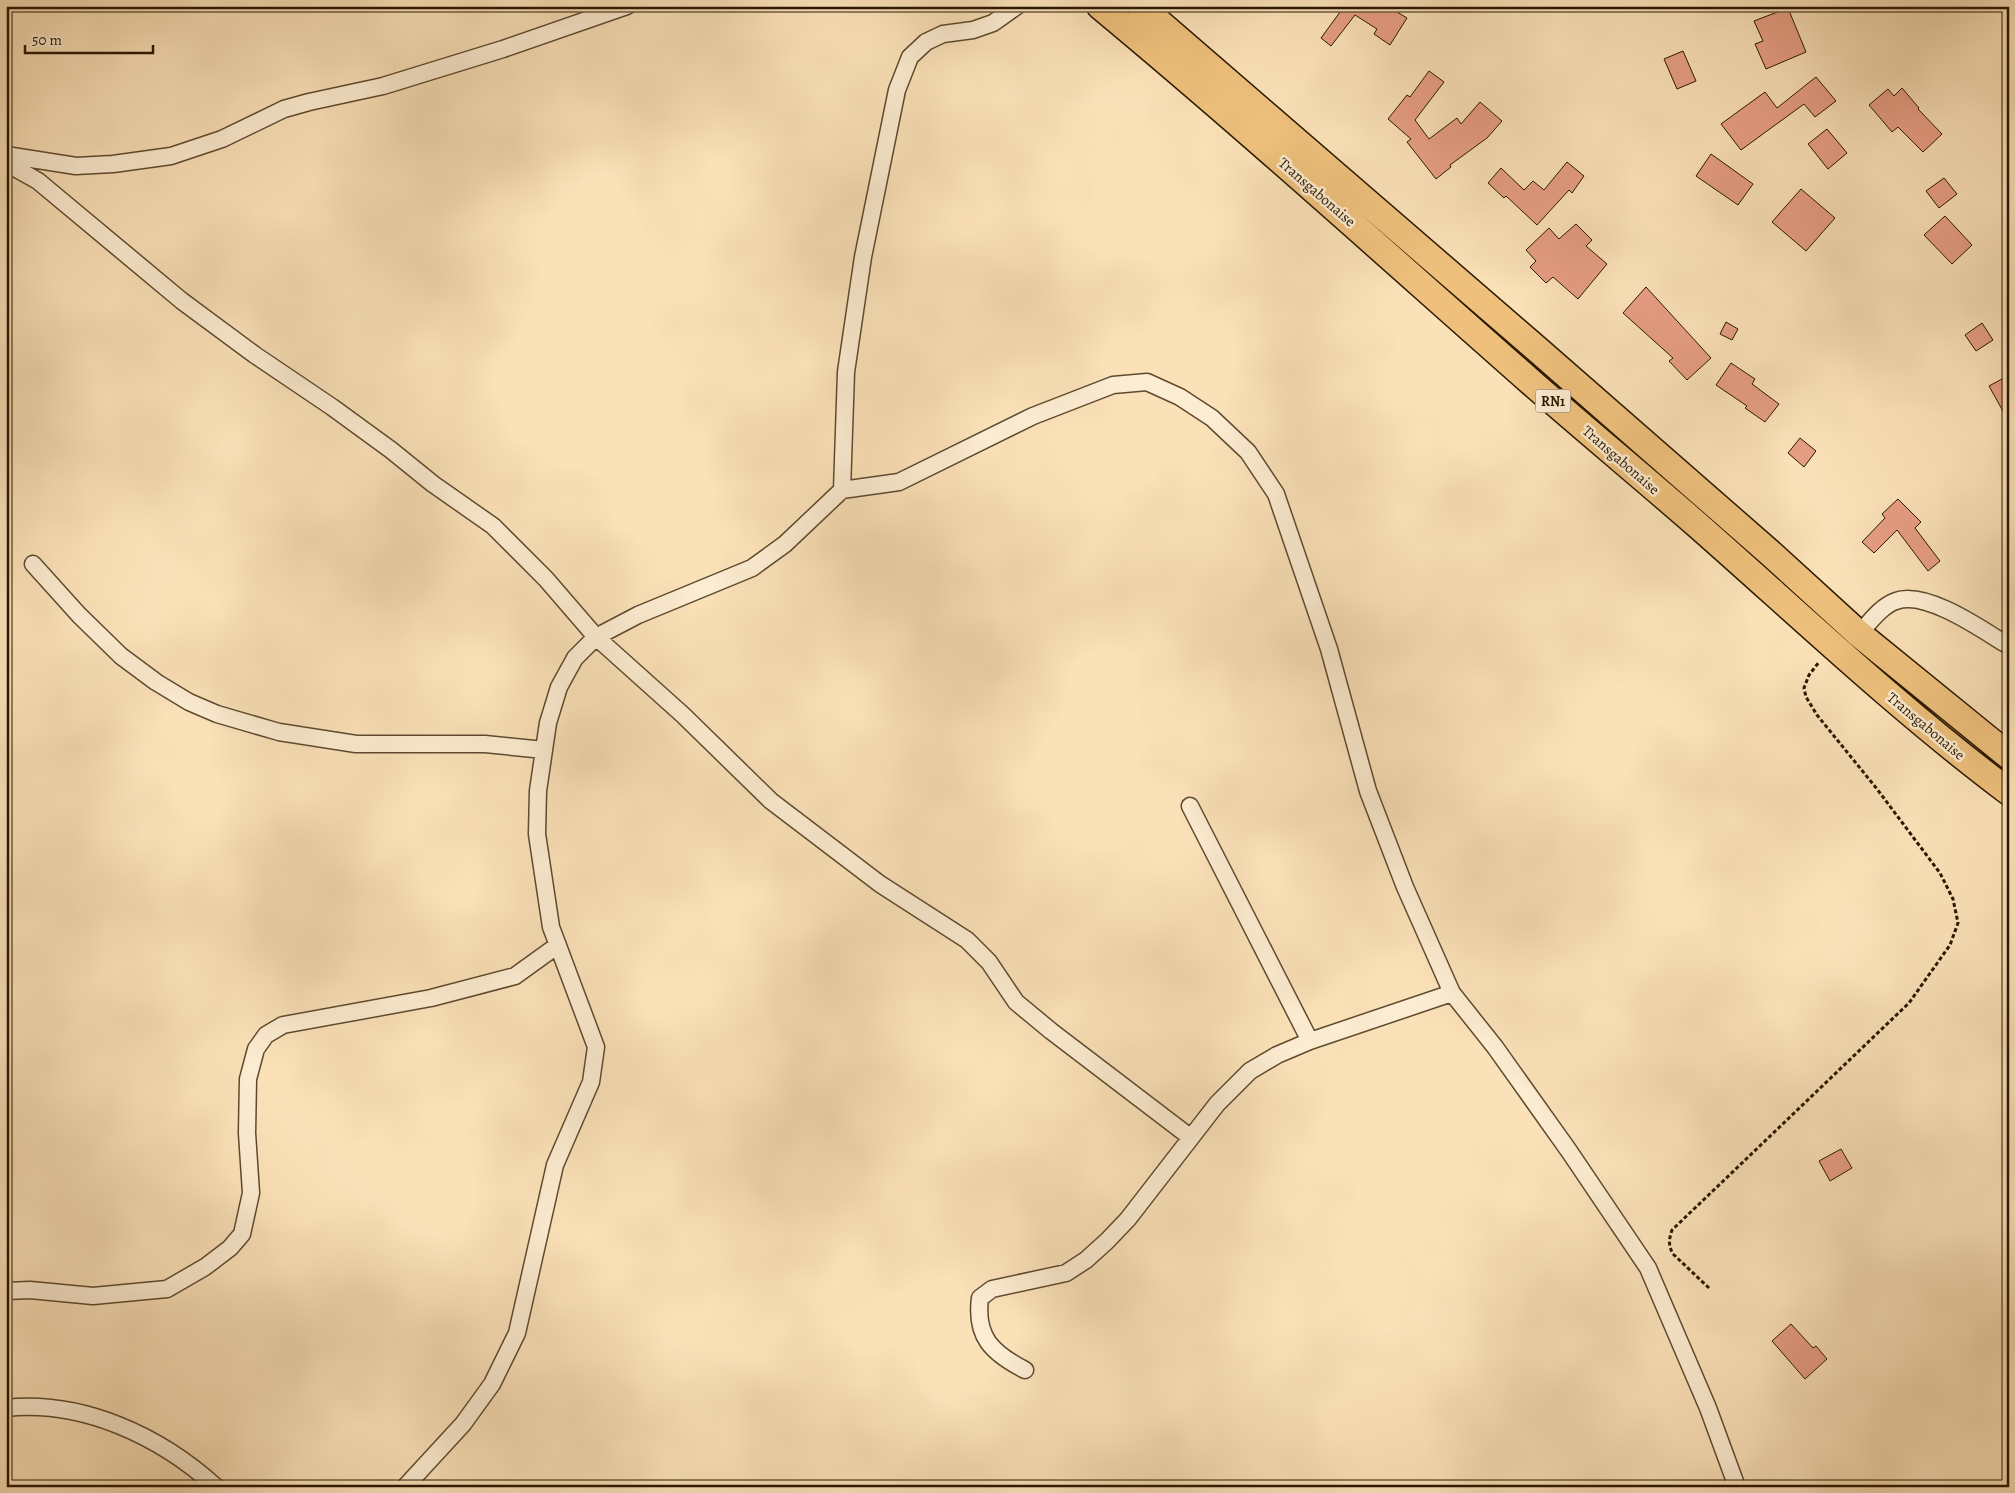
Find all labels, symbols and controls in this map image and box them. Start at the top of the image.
scale bar [25,22,152,54]
text: 50 m [32,30,62,50]
street label: Transgabonaise [1274,153,1360,231]
road number: RN1 [1536,390,1570,412]
street label: Transgabonaise [1578,421,1664,499]
street label: Transgabonaise [1883,687,1969,765]

